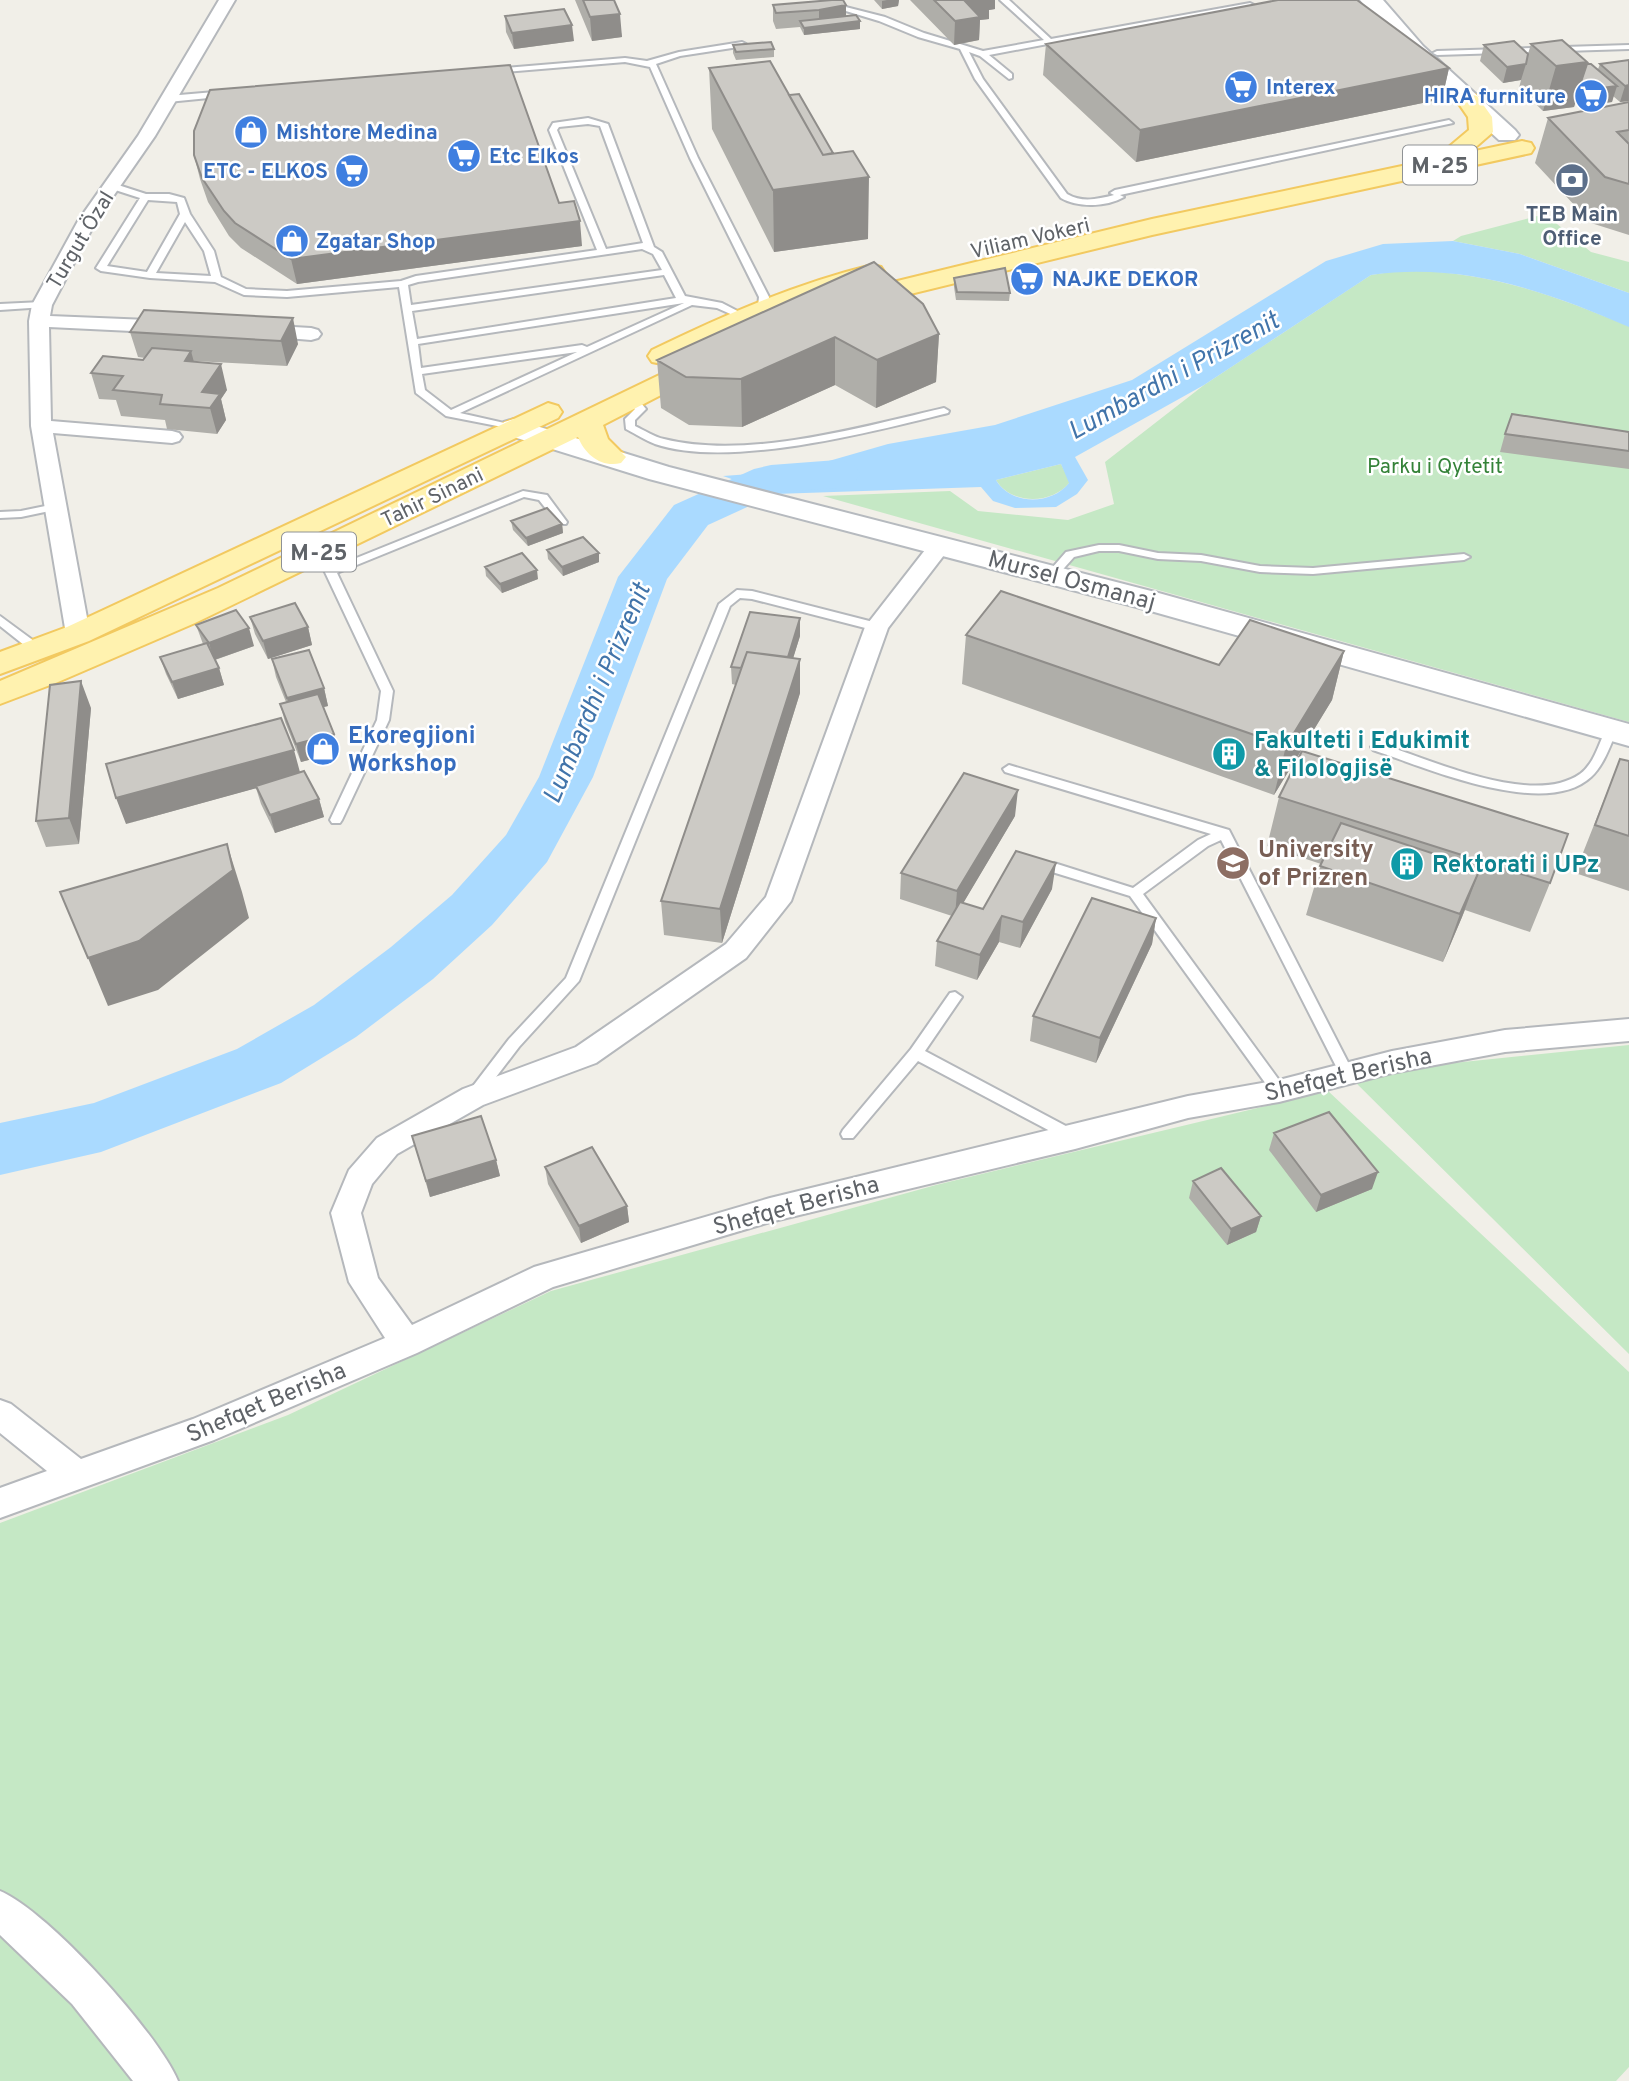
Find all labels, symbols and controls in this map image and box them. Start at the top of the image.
supermarket icon: Interex [1222,68,1260,106]
place label: Interex [1266,75,1336,102]
supermarket icon: HIRA furniture [1572,77,1610,115]
place label: HIRA furniture [1424,84,1566,111]
shop icon: Mishtore Medina [232,113,270,151]
place label: Mishtore Medina [276,120,438,147]
supermarket icon: Etc Elkos [445,137,483,175]
place label: Etc Elkos [489,144,579,171]
road number: M-25 [1403,146,1477,184]
supermarket icon: ETC - ELKOS [333,152,371,190]
place label: ETC - ELKOS [203,159,328,186]
bank icon: TEB Main Office [1553,161,1591,199]
street label: Turgut Özal [41,187,121,295]
place label: TEB Main Office [1526,202,1618,253]
street label: Viliam Vokeri [968,213,1093,266]
shop icon: Zgatar Shop [273,222,311,260]
place label: Zgatar Shop [316,229,436,256]
supermarket icon: NAJKE DEKOR [1008,260,1046,298]
place label: NAJKE DEKOR [1052,267,1198,294]
water label: Lumbardhi i Prizrenit [1063,305,1287,449]
park label: Parku i Qytetit [1367,454,1503,481]
street label: Tahir Sinani [377,462,488,535]
road number: M-25 [282,532,356,572]
street label: Mursel Osmanaj [984,545,1159,619]
water label: Lumbardhi i Prizrenit [537,577,660,809]
place label: Ekoregjioni Workshop [348,722,475,780]
place label: Fakulteti i Edukimit & Filologjisë [1254,727,1470,785]
shop icon: Ekoregjioni Workshop [304,730,342,768]
building icon: Fakulteti i Edukimit & Filologjisë [1210,735,1248,773]
place label: University of Prizren [1258,836,1374,894]
school or university icon: University of Prizren [1214,844,1252,882]
building icon: Rektorati i UPz [1388,845,1426,883]
place label: Rektorati i UPz [1432,851,1600,881]
street label: Shefqet Berisha [1262,1042,1435,1110]
street label: Shefqet Berisha [710,1170,883,1244]
street label: Shefqet Berisha [182,1357,351,1451]

